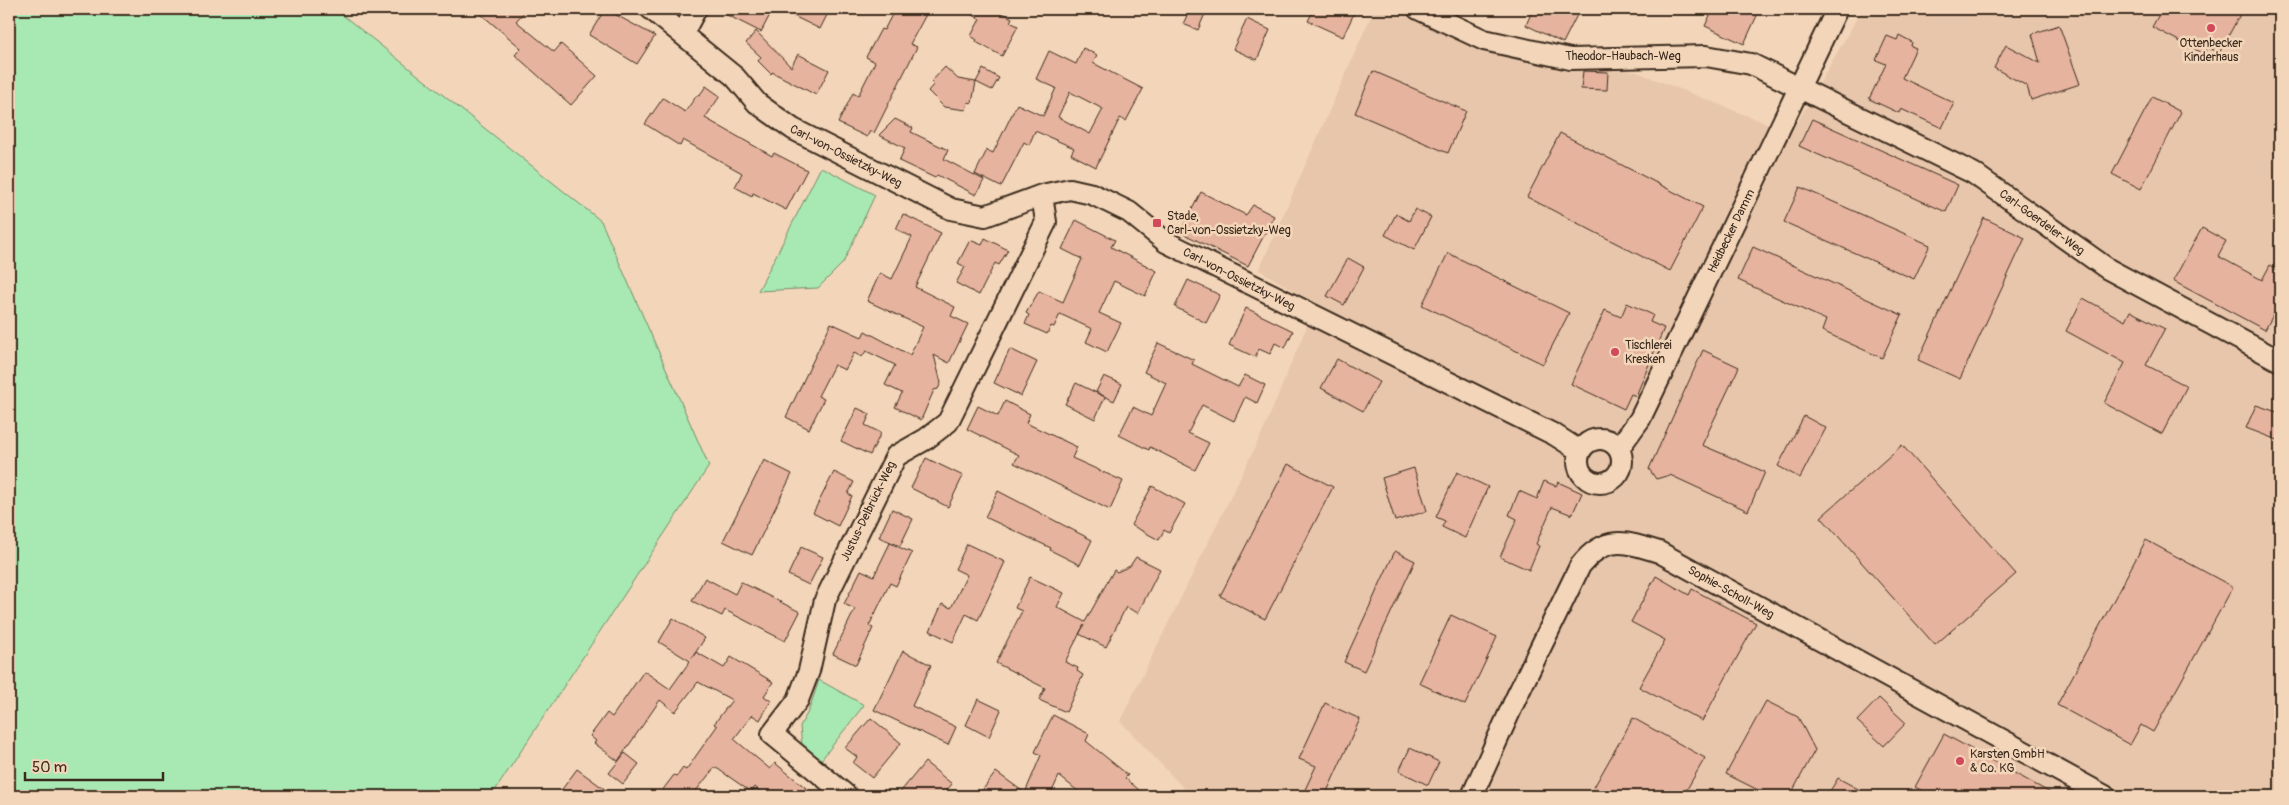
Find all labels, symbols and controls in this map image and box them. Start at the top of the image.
marker: Ottenbecker Kinderhaus [2205,22,2217,34]
place label: Ottenbecker Kinderhaus [2180,36,2243,65]
street label: Theodor-Haubach-Weg [1565,49,1681,64]
street label: Carl-von-Ossietzky-Weg [787,122,904,191]
street label: Carl-Goerdeler-Weg [1996,186,2087,258]
street label: Heidbecker Damm [1705,187,1758,275]
place label: Stade, Carl-von-Ossietzky-Weg [1167,209,1291,238]
marker: Stade, Carl-von-Ossietzky-Weg [1151,217,1163,229]
street label: Carl-von-Ossietzky-Weg [1180,245,1297,314]
place label: Tischlerei Kresken [1625,338,1672,367]
marker: Tischlerei Kresken [1609,346,1621,358]
street label: Justus-Delbrück-Weg [838,459,899,564]
street label: Sophie-Scholl-Weg [1685,563,1777,622]
place label: Karsten GmbH & Co. KG [1970,747,2045,776]
scale bar [25,750,162,782]
marker: Karsten GmbH & Co. KG [1954,755,1966,767]
text: 50 m [32,758,67,777]

